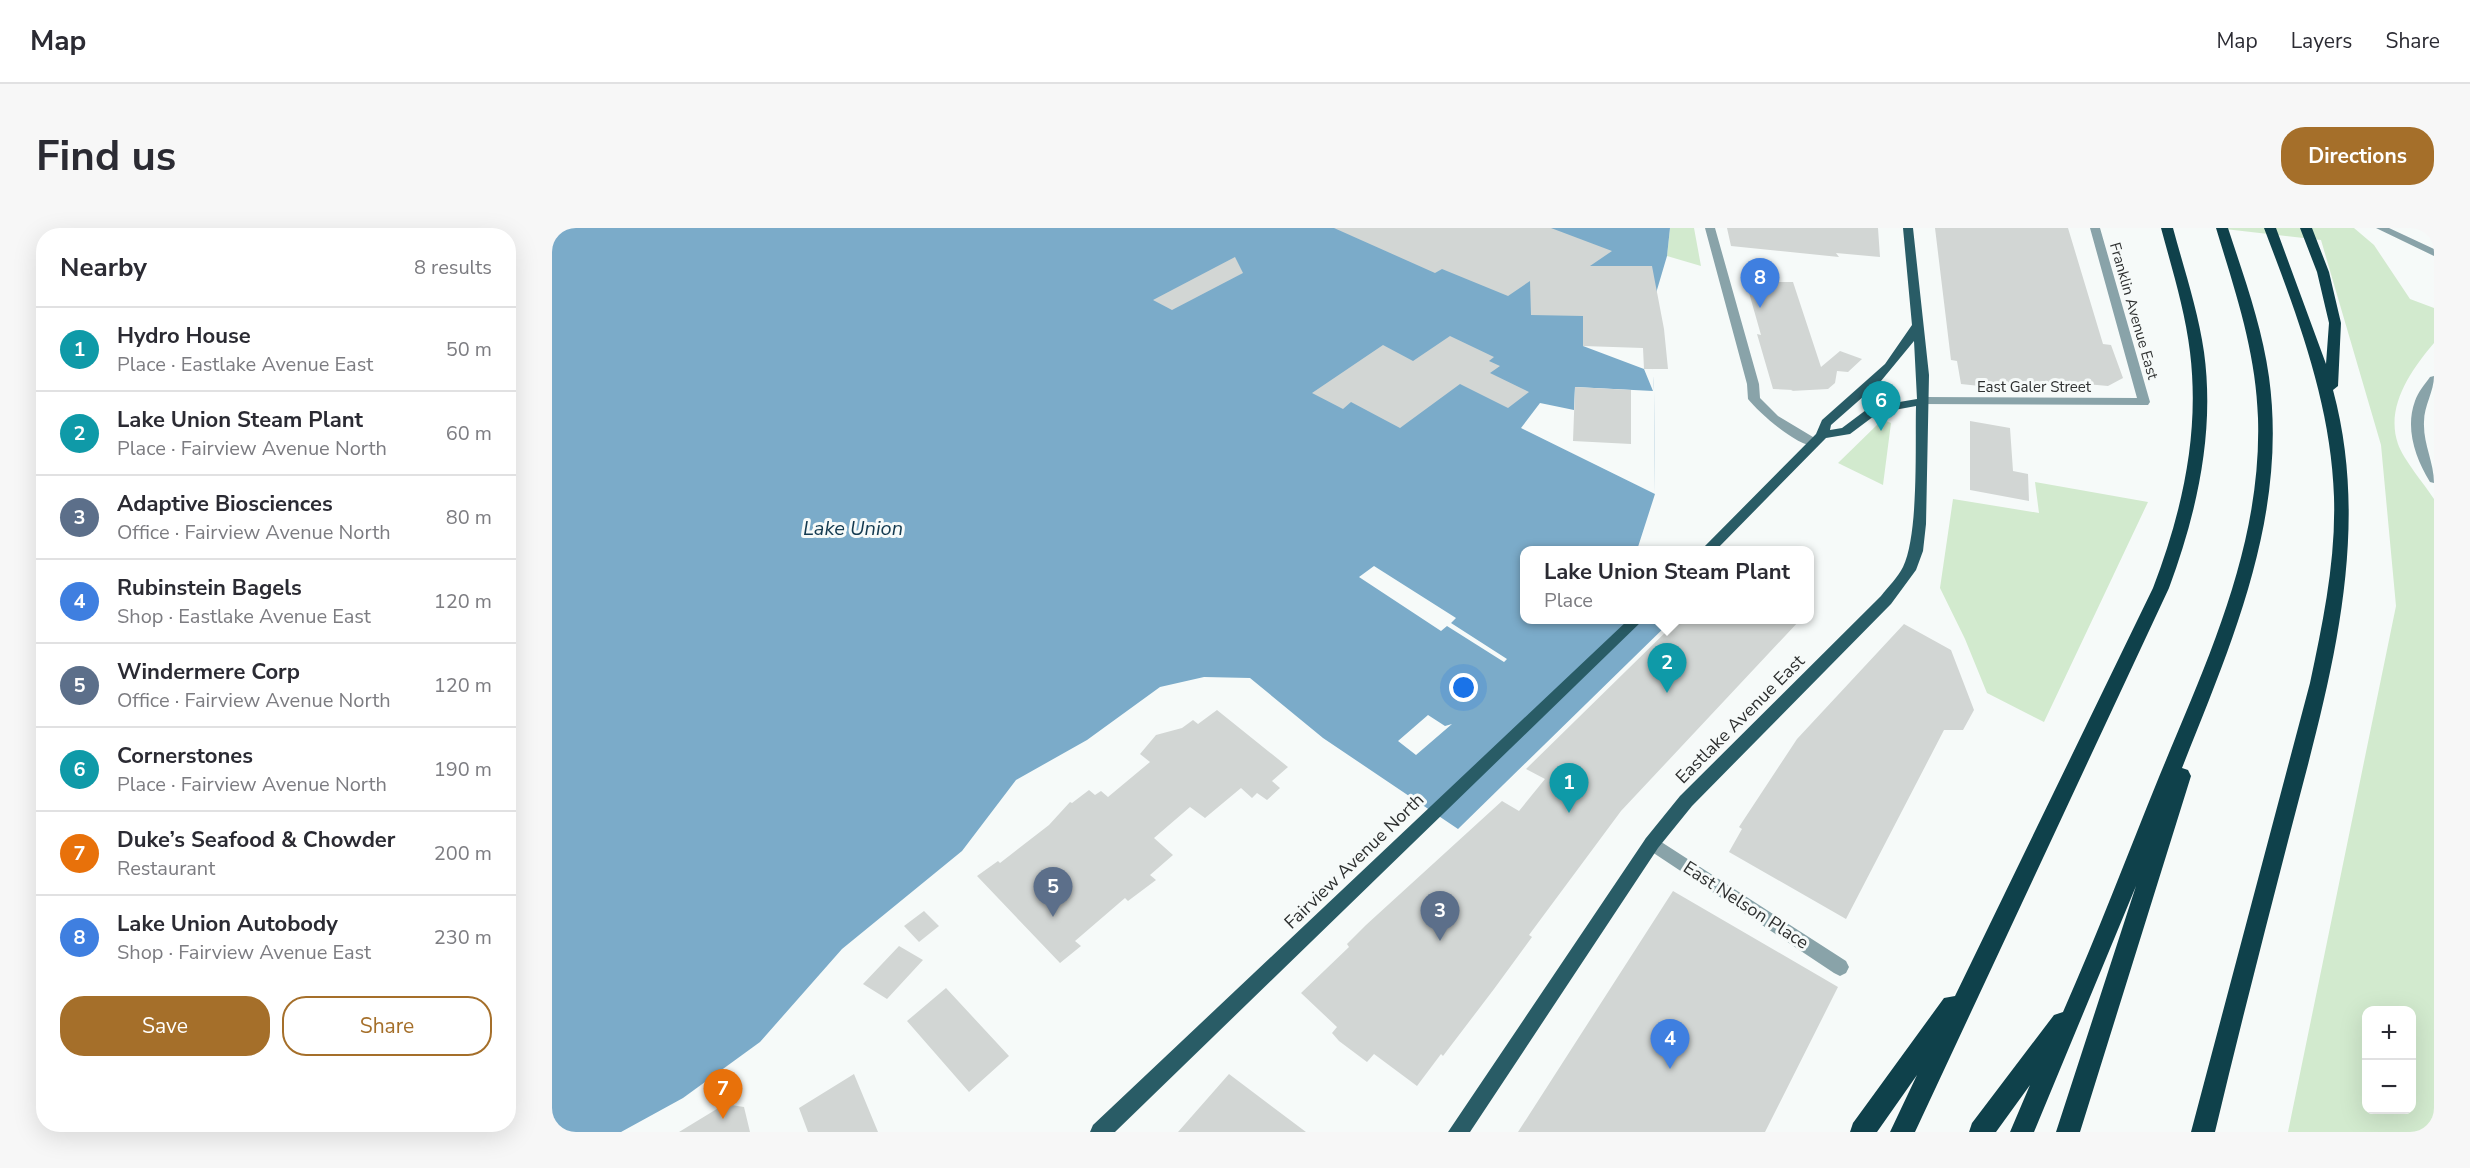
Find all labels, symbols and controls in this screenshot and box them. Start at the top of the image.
text: Map [30,22,86,60]
text: Map [2216,27,2258,55]
text: Layers [2291,27,2352,55]
text: Share [2385,27,2440,55]
button: Directions [2281,127,2434,185]
text: Find us [36,128,176,185]
street label: Franklin Avenue East [2105,240,2163,382]
text: Nearby [60,250,147,285]
text: 8 results [414,254,492,281]
pin: 8 [1740,259,1780,308]
text: Hydro House [117,321,251,351]
text: 1 [74,336,86,363]
text: 50 m [446,336,492,363]
text: Place · Eastlake Avenue East [117,351,373,378]
street label: East Galer Street [1977,377,2092,397]
pin: 6 [1862,382,1900,431]
text: Lake Union Steam Plant [117,405,363,435]
text: 2 [74,420,86,447]
text: 60 m [446,420,492,447]
text: Place · Fairview Avenue North [117,435,387,462]
text: Adaptive Biosciences [117,489,333,519]
text: 3 [74,504,86,531]
text: 80 m [446,504,492,531]
water label: Lake Union [803,515,903,542]
text: Office · Fairview Avenue North [117,519,391,546]
popup [1520,546,1814,624]
text: Lake Union Steam Plant [1544,557,1790,587]
text: Rubinstein Bagels [117,573,302,603]
text: Place [1544,587,1593,614]
text: 4 [74,588,86,615]
text: 120 m [434,588,492,615]
text: Shop · Eastlake Avenue East [117,603,371,630]
pin: 2 [1648,644,1686,693]
street label: Eastlake Avenue East [1670,649,1810,789]
text: Windermere Corp [117,657,300,687]
text: 5 [74,672,86,699]
text: 120 m [434,672,492,699]
your location [1449,673,1478,702]
text: Office · Fairview Avenue North [117,687,391,714]
text: Cornerstones [117,741,253,771]
text: 6 [74,756,86,783]
text: 190 m [434,756,492,783]
pin: 1 [1550,764,1588,813]
text: Place · Fairview Avenue North [117,771,387,798]
street label: Fairview Avenue North [1279,788,1429,934]
text: Duke’s Seafood & Chowder [117,825,395,855]
text: 7 [74,840,86,867]
text: 200 m [434,840,492,867]
text: Restaurant [117,855,215,882]
street label: East Nelson Place [1679,855,1813,955]
pin: 5 [1034,868,1072,917]
pin: 3 [1420,892,1460,941]
text: Lake Union Autobody [117,909,338,939]
text: 8 [74,924,86,951]
text: 230 m [434,924,492,951]
text: Shop · Fairview Avenue East [117,939,371,966]
button: Save [60,996,270,1056]
button: Share [282,996,492,1056]
map controls [2362,1006,2416,1114]
button: + [2362,1006,2416,1060]
pin: 4 [1650,1020,1690,1069]
button: − [2362,1060,2416,1114]
pin: 7 [704,1070,742,1119]

